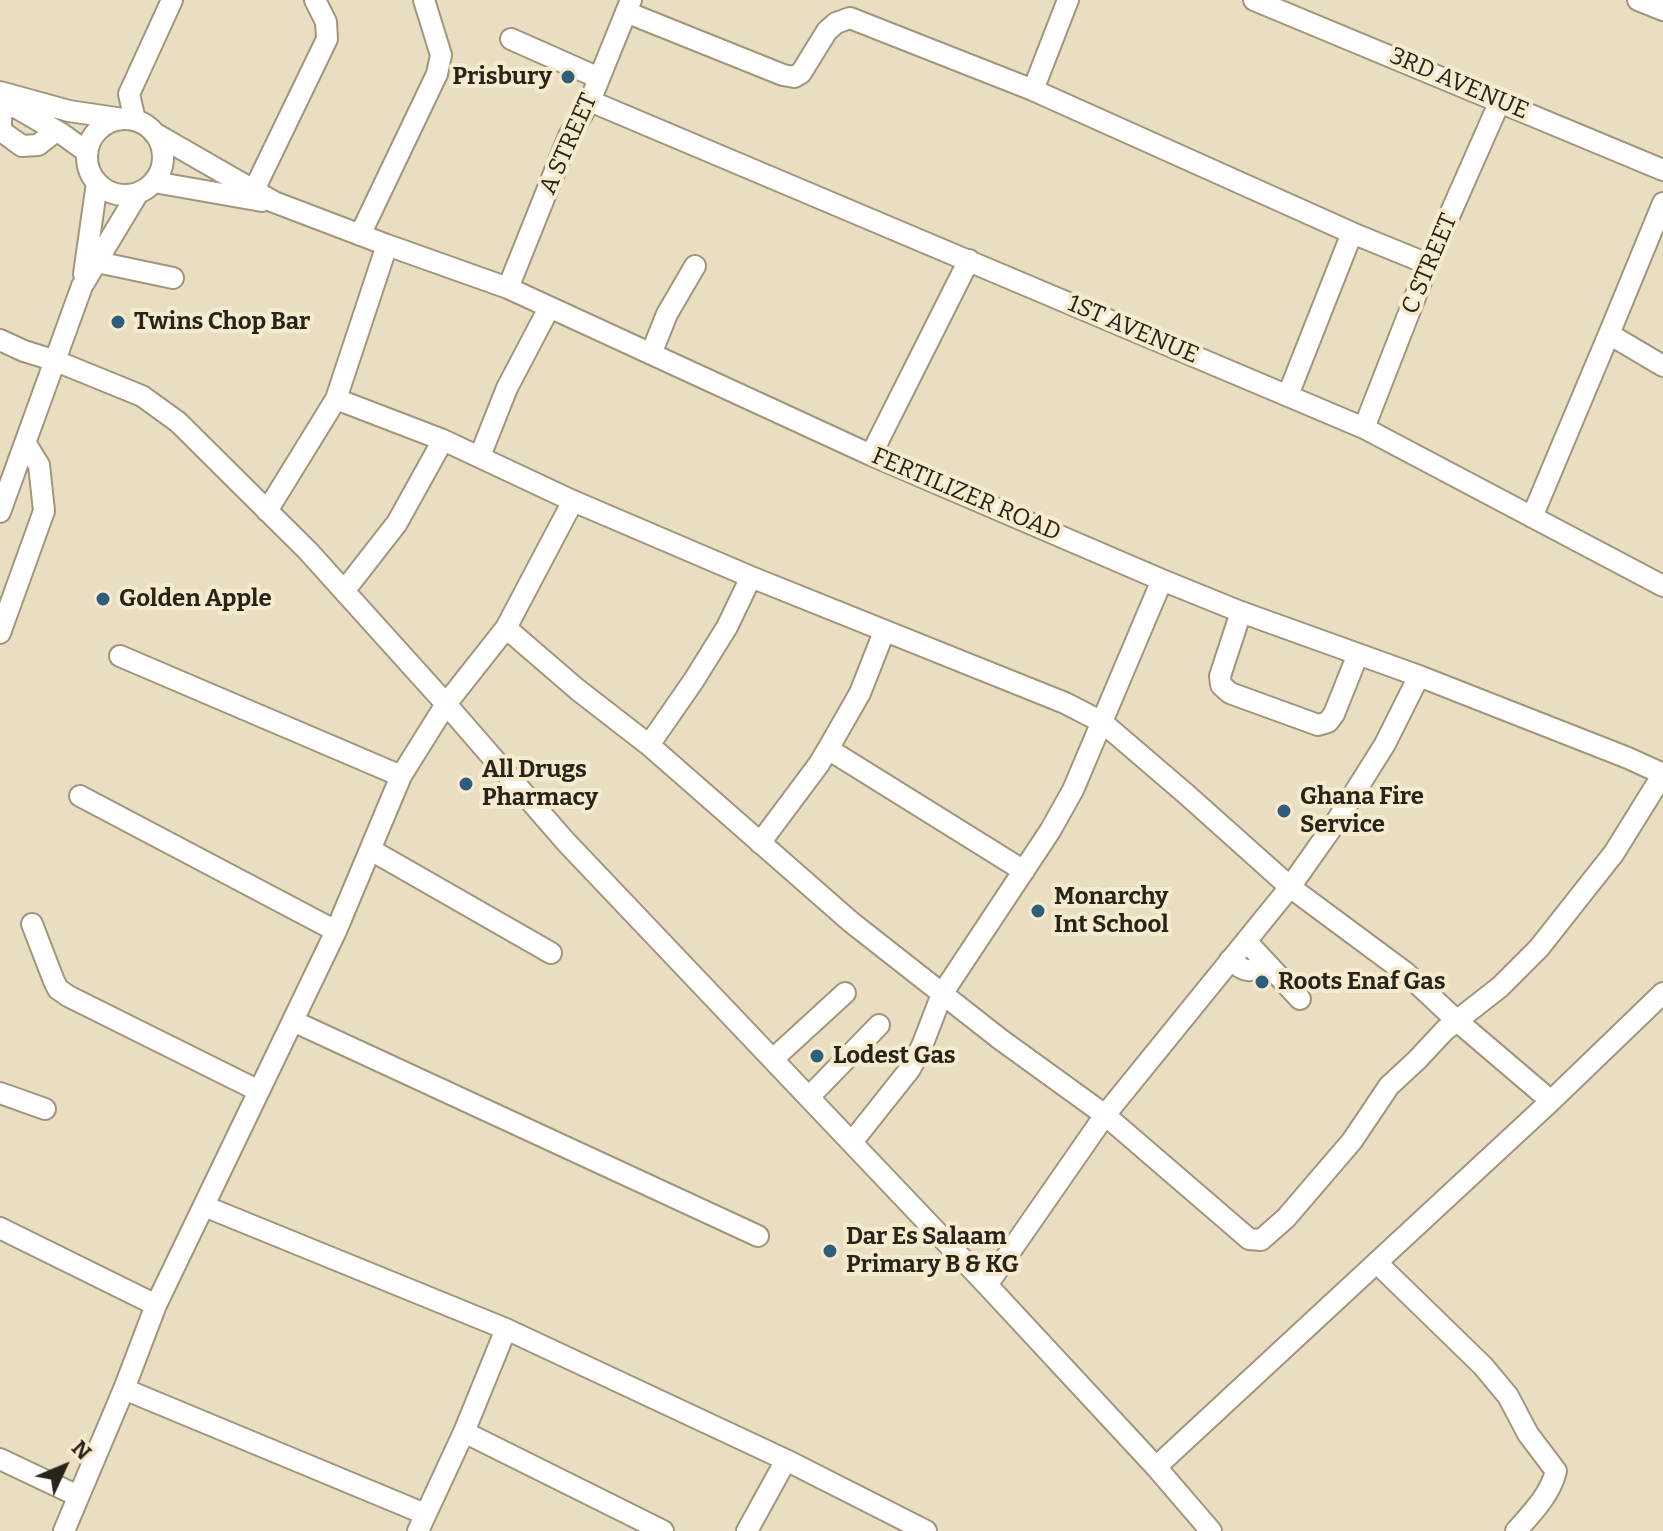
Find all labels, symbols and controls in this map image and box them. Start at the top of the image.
street label: 3RD AVENUE [1385,42,1533,126]
place label: Prisbury [453,63,552,91]
marker: Prisbury [559,68,577,86]
street label: A STREET [534,89,604,199]
street label: C STREET [1396,210,1464,318]
street label: 1ST AVENUE [1063,289,1203,371]
place label: Twins Chop Bar [134,308,310,336]
marker: Twins Chop Bar [109,313,127,331]
street label: FERTILIZER ROAD [867,442,1065,548]
place label: Golden Apple [119,585,272,613]
marker: Golden Apple [94,590,112,608]
place label: All Drugs Pharmacy [482,756,598,812]
marker: All Drugs Pharmacy [457,775,475,793]
place label: Ghana Fire Service [1300,783,1424,839]
marker: Ghana Fire Service [1275,802,1293,820]
place label: Monarchy Int School [1054,883,1169,939]
marker: Monarchy Int School [1029,902,1047,920]
place label: Roots Enaf Gas [1278,968,1446,996]
marker: Roots Enaf Gas [1253,973,1271,991]
place label: Lodest Gas [833,1042,956,1070]
marker: Lodest Gas [808,1047,826,1065]
place label: Dar Es Salaam Primary B & KG [846,1223,1019,1279]
marker: Dar Es Salaam Primary B & KG [821,1242,839,1260]
north arrow [24,1427,104,1507]
text: N [66,1434,97,1465]

